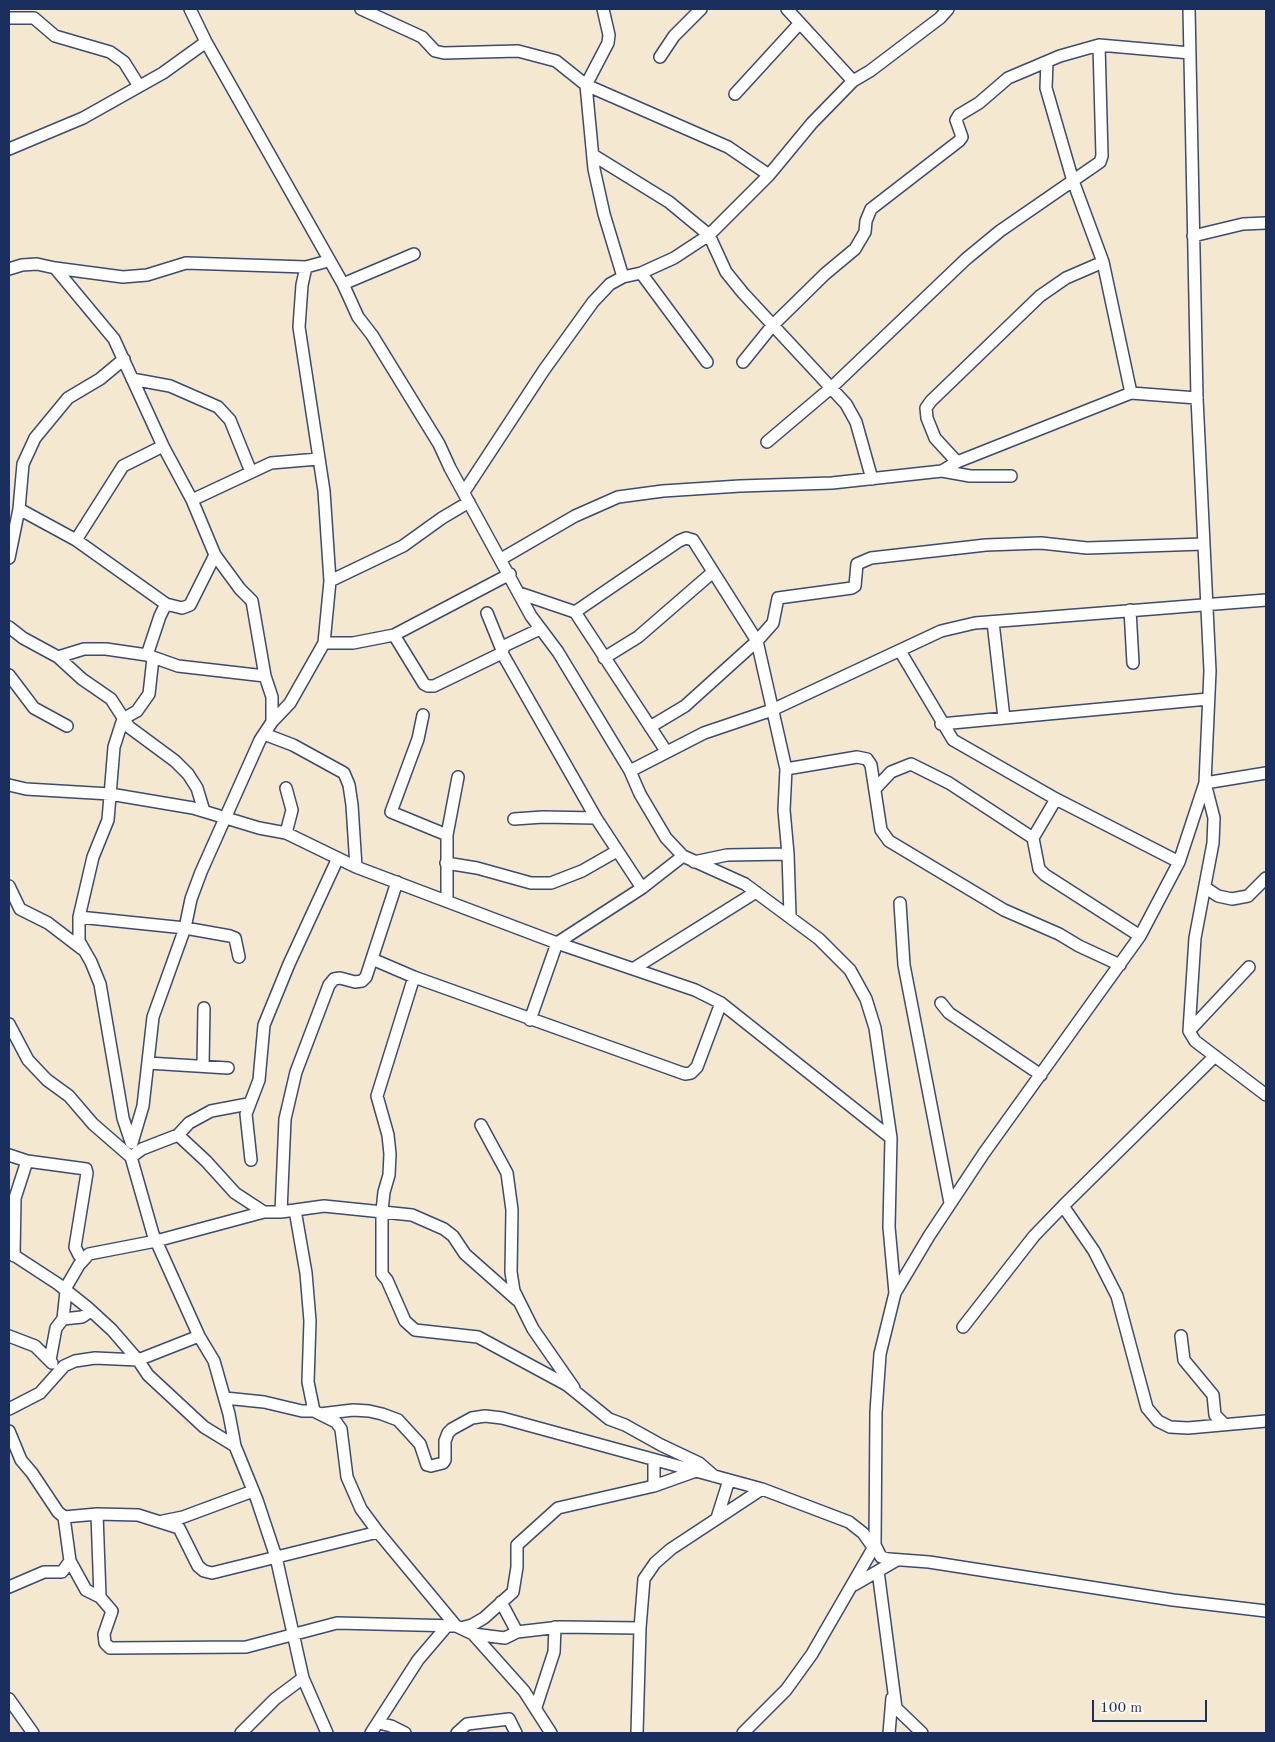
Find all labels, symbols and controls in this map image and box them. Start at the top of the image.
scale bar [1095,1690,1210,1722]
text: 100 m [1100,1701,1142,1716]

